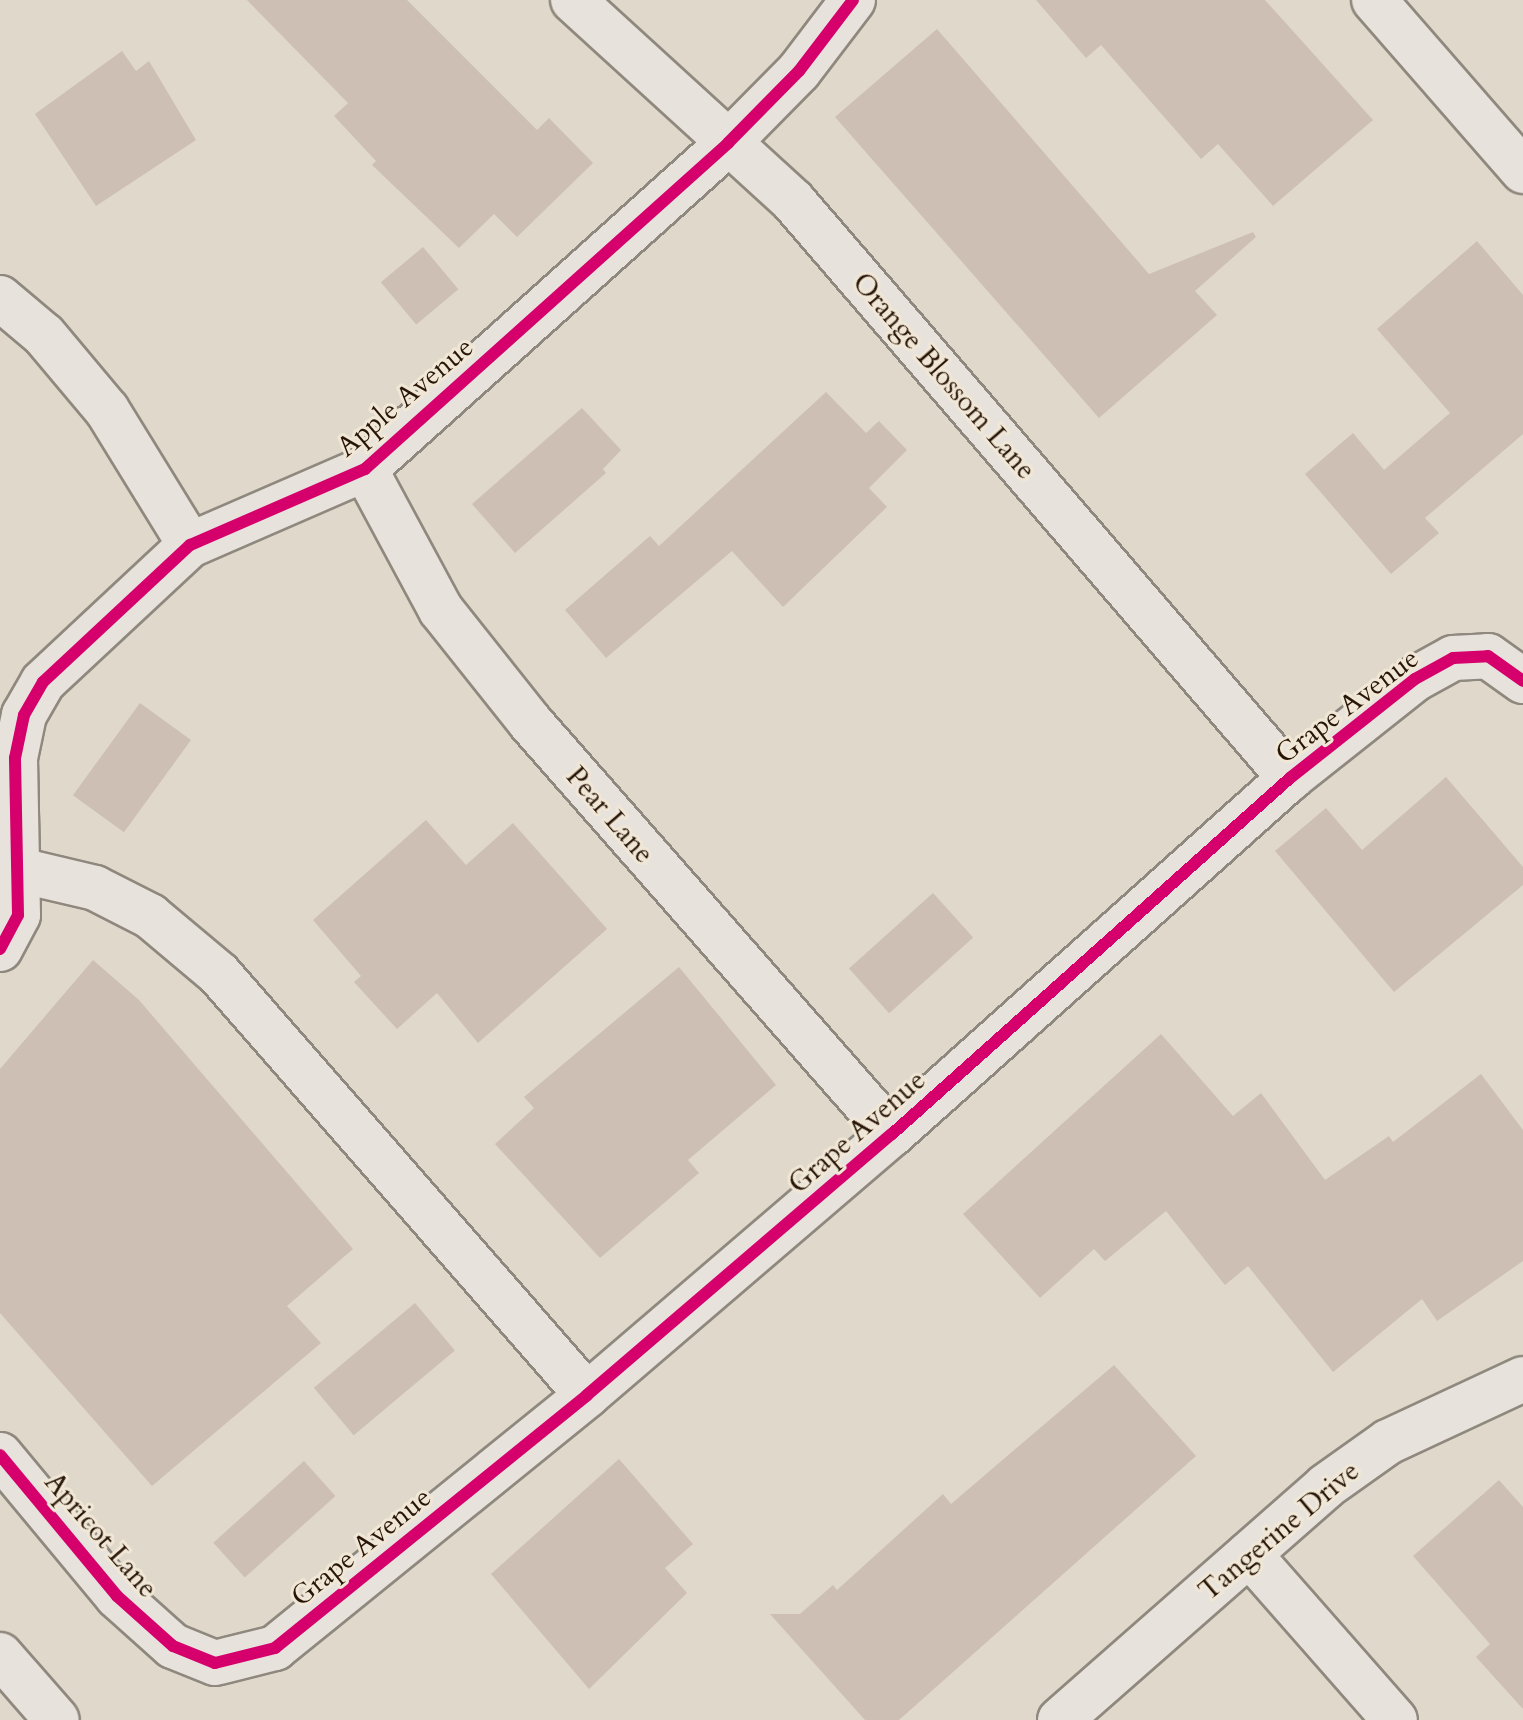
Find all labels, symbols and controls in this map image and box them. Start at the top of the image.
street label: Orange Blossom Lane [845,266,1043,486]
street label: Apple Avenue [330,330,480,464]
street label: Grape Avenue [1269,641,1425,771]
street label: Pear Lane [559,760,661,870]
street label: Grape Avenue [782,1063,932,1201]
street label: Tangerine Drive [1192,1454,1366,1608]
street label: Apricot Lane [38,1466,164,1604]
street label: Grape Avenue [284,1480,438,1614]

